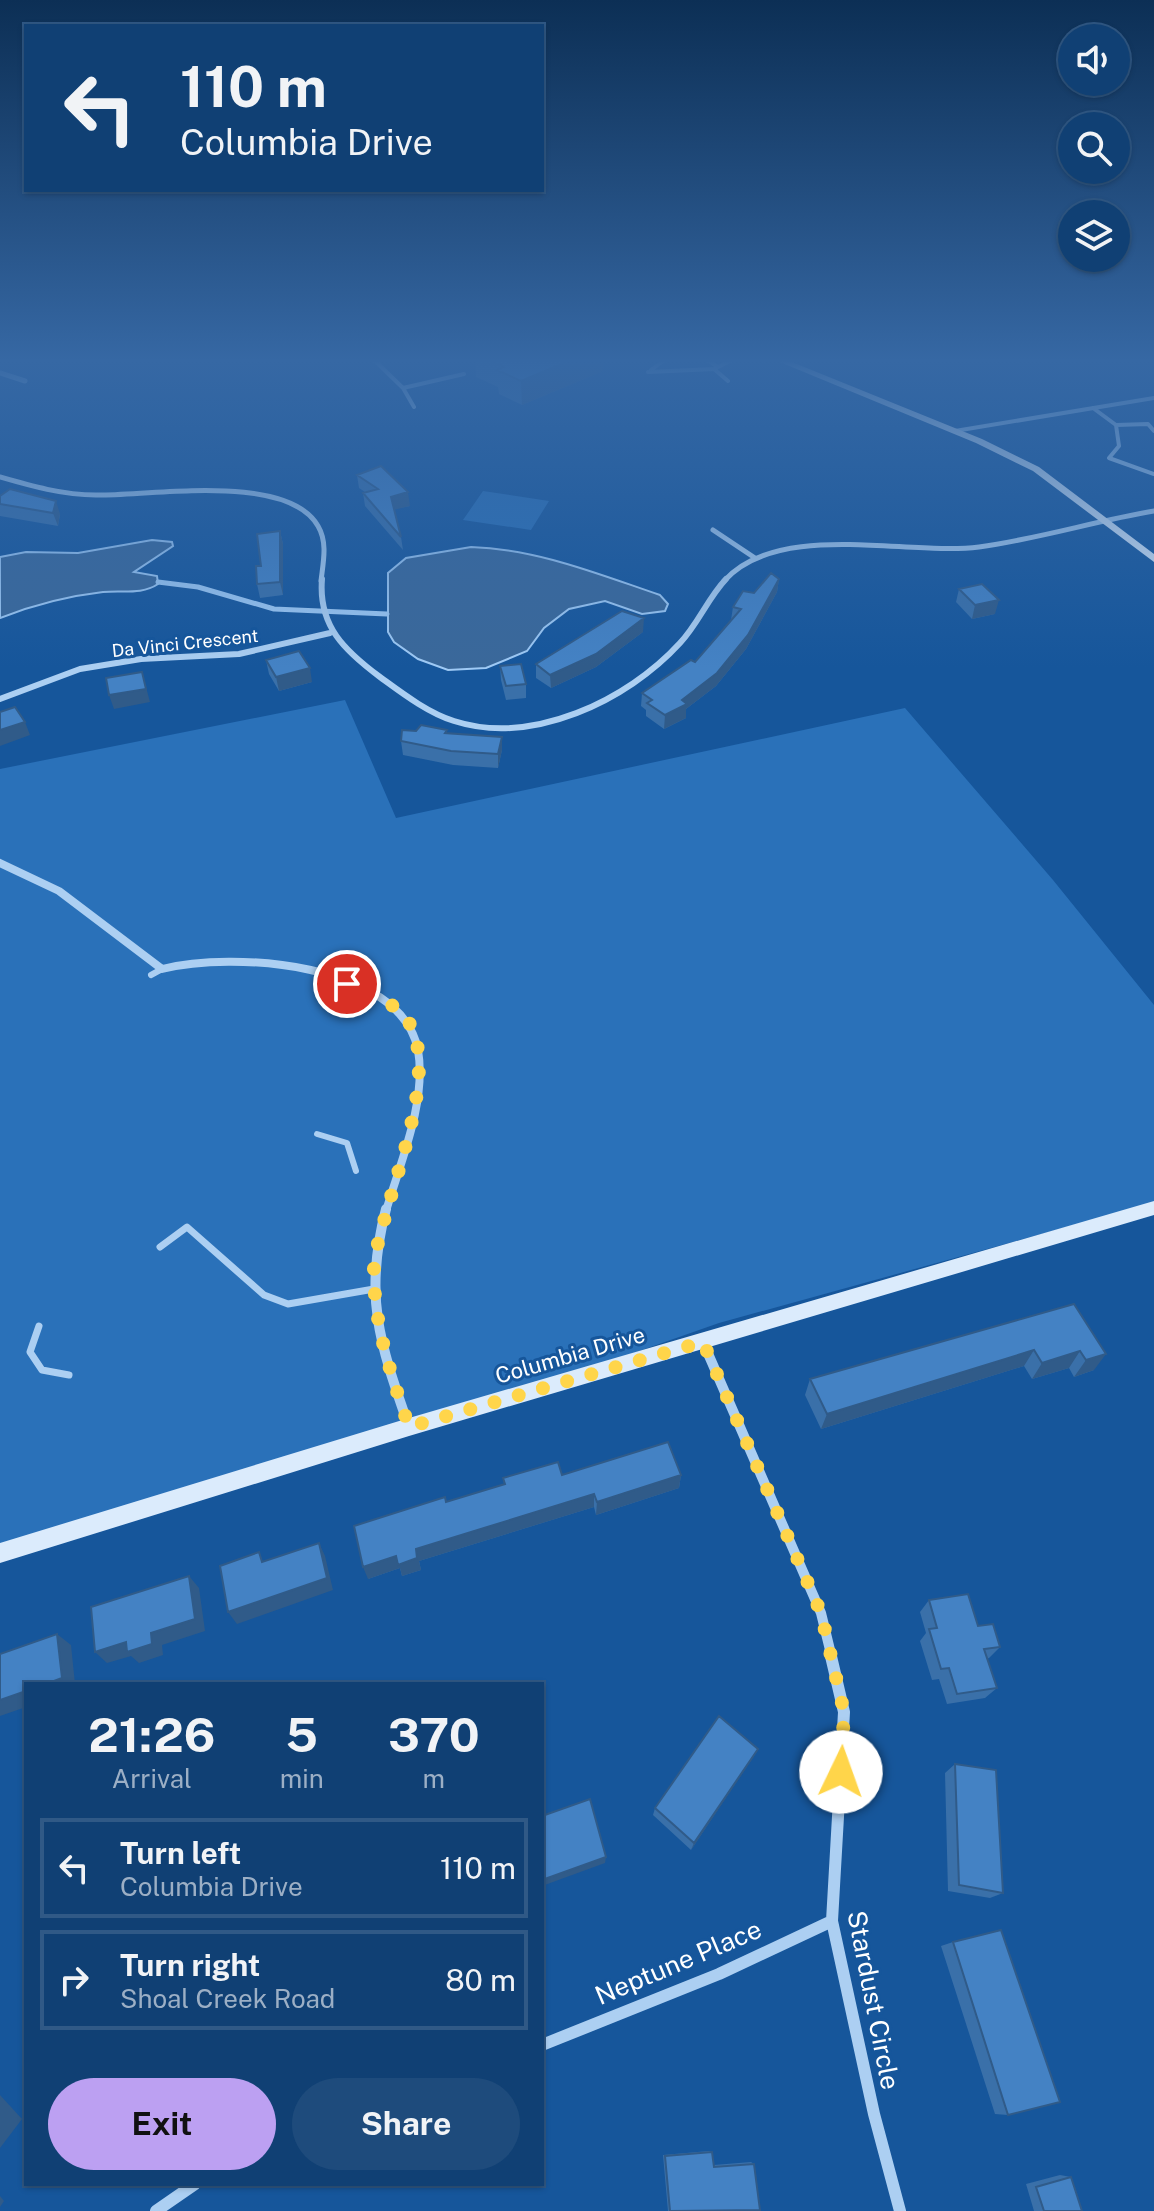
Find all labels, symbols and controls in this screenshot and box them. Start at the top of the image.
map controls [1058,24,1130,272]
button: sound [1058,24,1130,96]
text: 110 m [180,54,327,120]
icon: left [48,56,152,160]
button: search [1058,112,1130,184]
text: Columbia Drive [180,121,433,163]
button: layers [1058,200,1130,272]
street label: Da Vinci Crescent [111,625,259,661]
pin [313,950,381,1018]
icon: arrive [325,962,369,1006]
street label: Columbia Drive [492,1321,648,1389]
text: 21:26 [88,1706,215,1763]
text: 5 [285,1706,318,1763]
text: 370 [388,1706,480,1763]
position arrow [799,1730,883,1814]
text: Arrival [112,1763,192,1794]
text: min [280,1763,324,1794]
text: m [423,1763,445,1794]
text: Turn left [120,1835,241,1871]
icon: left [52,1846,96,1890]
text: 110 m [440,1850,516,1886]
text: Columbia Drive [120,1871,303,1902]
street label: Stardust Circle [841,1908,907,2092]
street label: Neptune Place [590,1913,766,2011]
text: Turn right [120,1947,260,1983]
icon: right [52,1958,96,2002]
text: 80 m [445,1962,516,1998]
text: Shoal Creek Road [120,1983,335,2014]
button: Exit [48,2078,276,2170]
button: Share [292,2078,520,2170]

